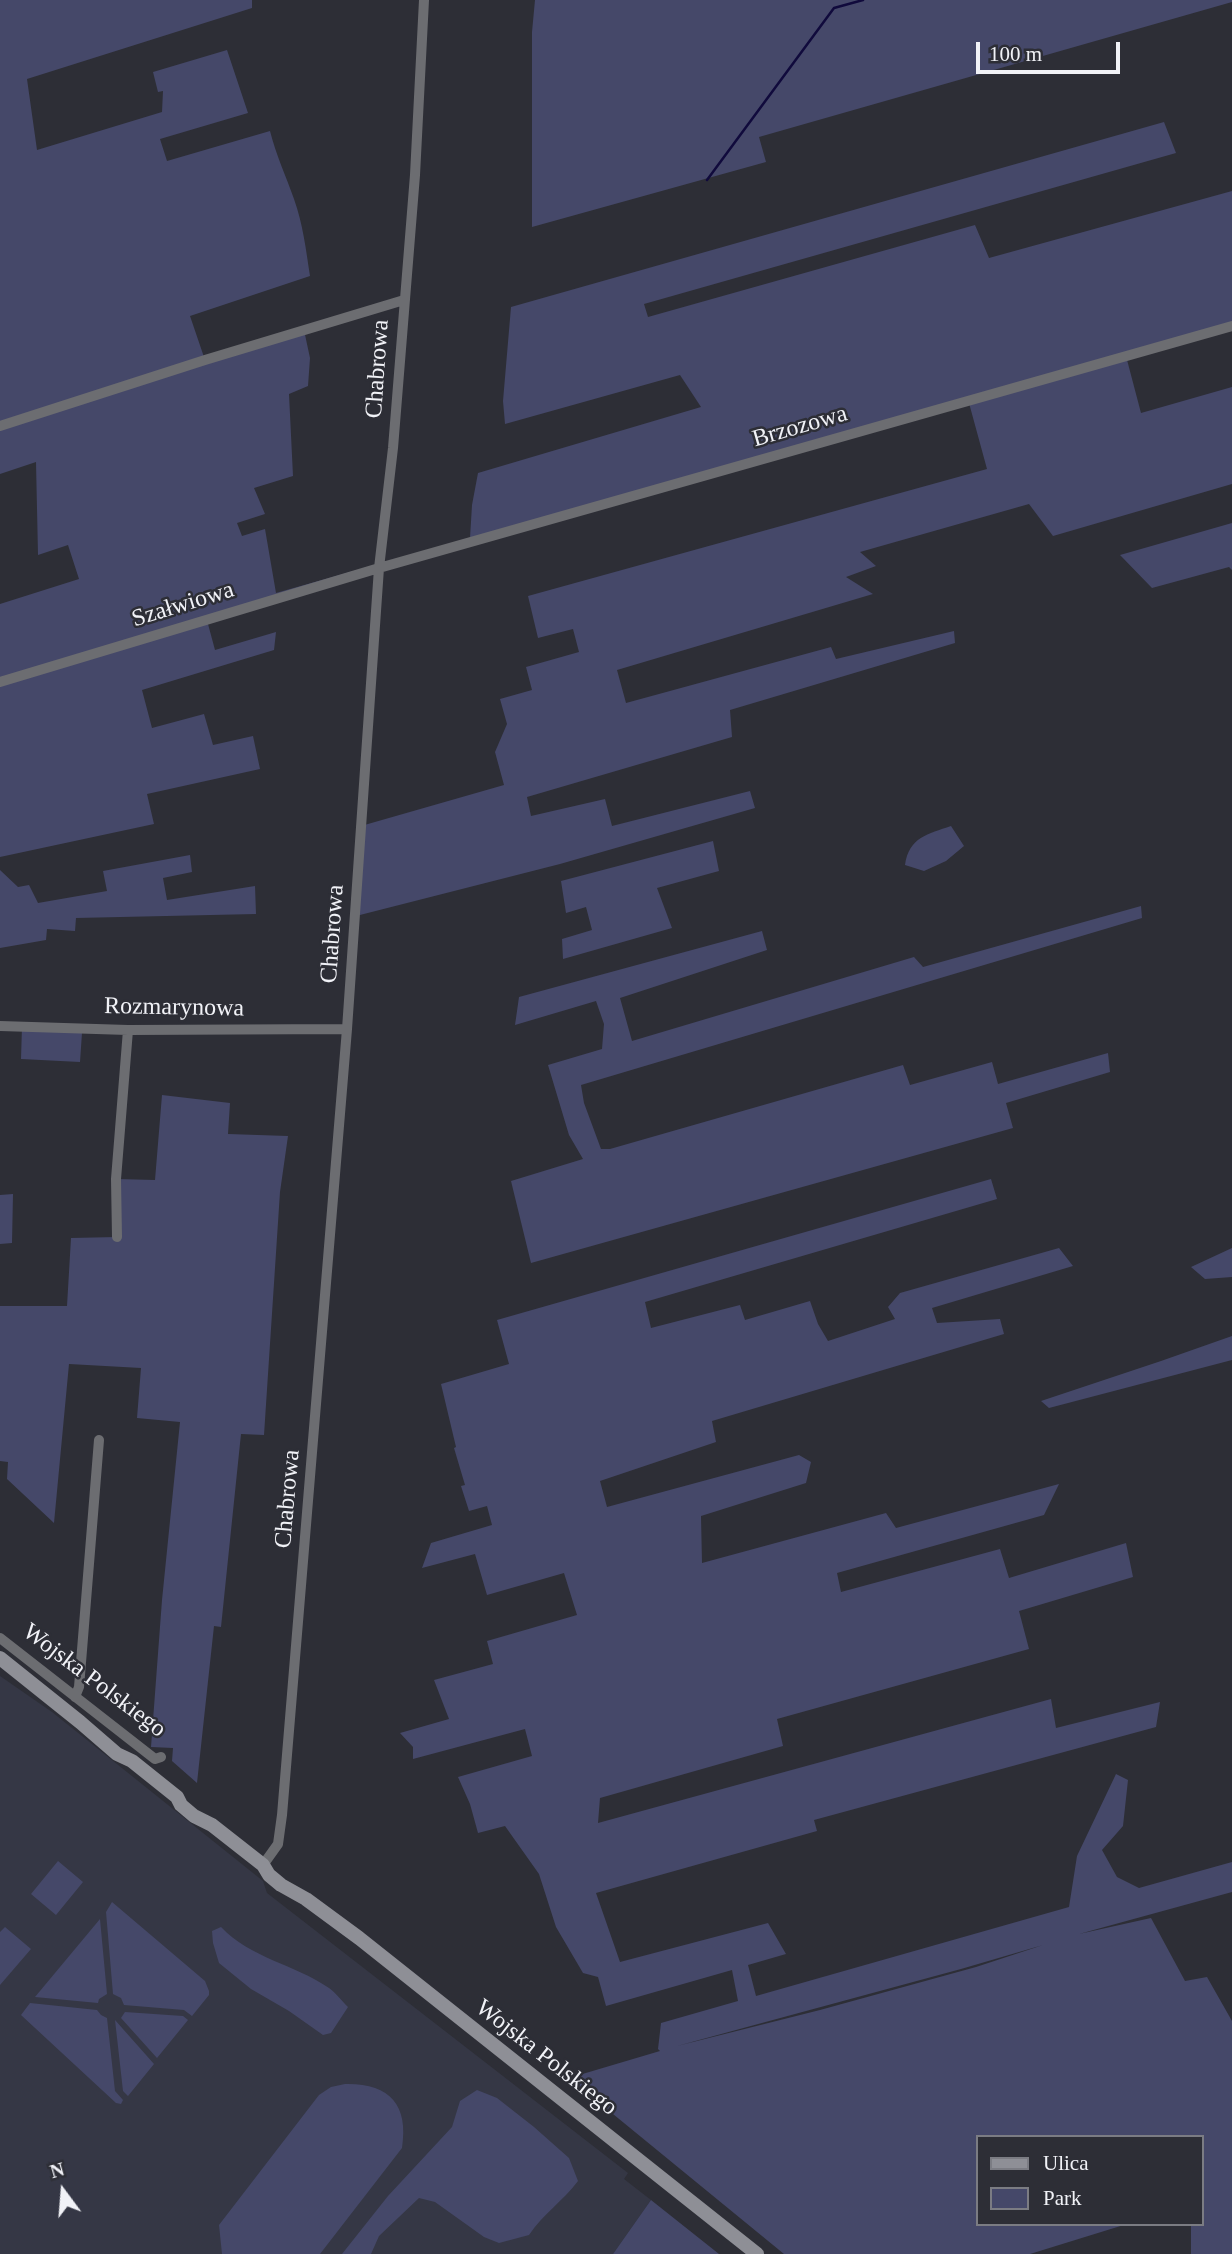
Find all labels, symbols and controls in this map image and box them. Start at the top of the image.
scale bar [980,28,1124,72]
text: 100 m [989,42,1042,66]
street label: Chabrowa [360,319,396,419]
street label: Brzozowa [749,400,851,454]
street label: Szałwiowa [128,576,238,634]
street label: Chabrowa [315,884,351,984]
street label: Rozmarynowa [104,992,244,1024]
street label: Chabrowa [269,1449,307,1549]
street label: Wojska Polskiego [17,1618,171,1744]
street label: Wojska Polskiego [469,1994,623,2122]
legend [976,2135,1204,2226]
text: Ulica [1043,2151,1088,2175]
north arrow [28,2156,98,2226]
text: N [48,2158,67,2182]
text: Park [1043,2186,1082,2210]

